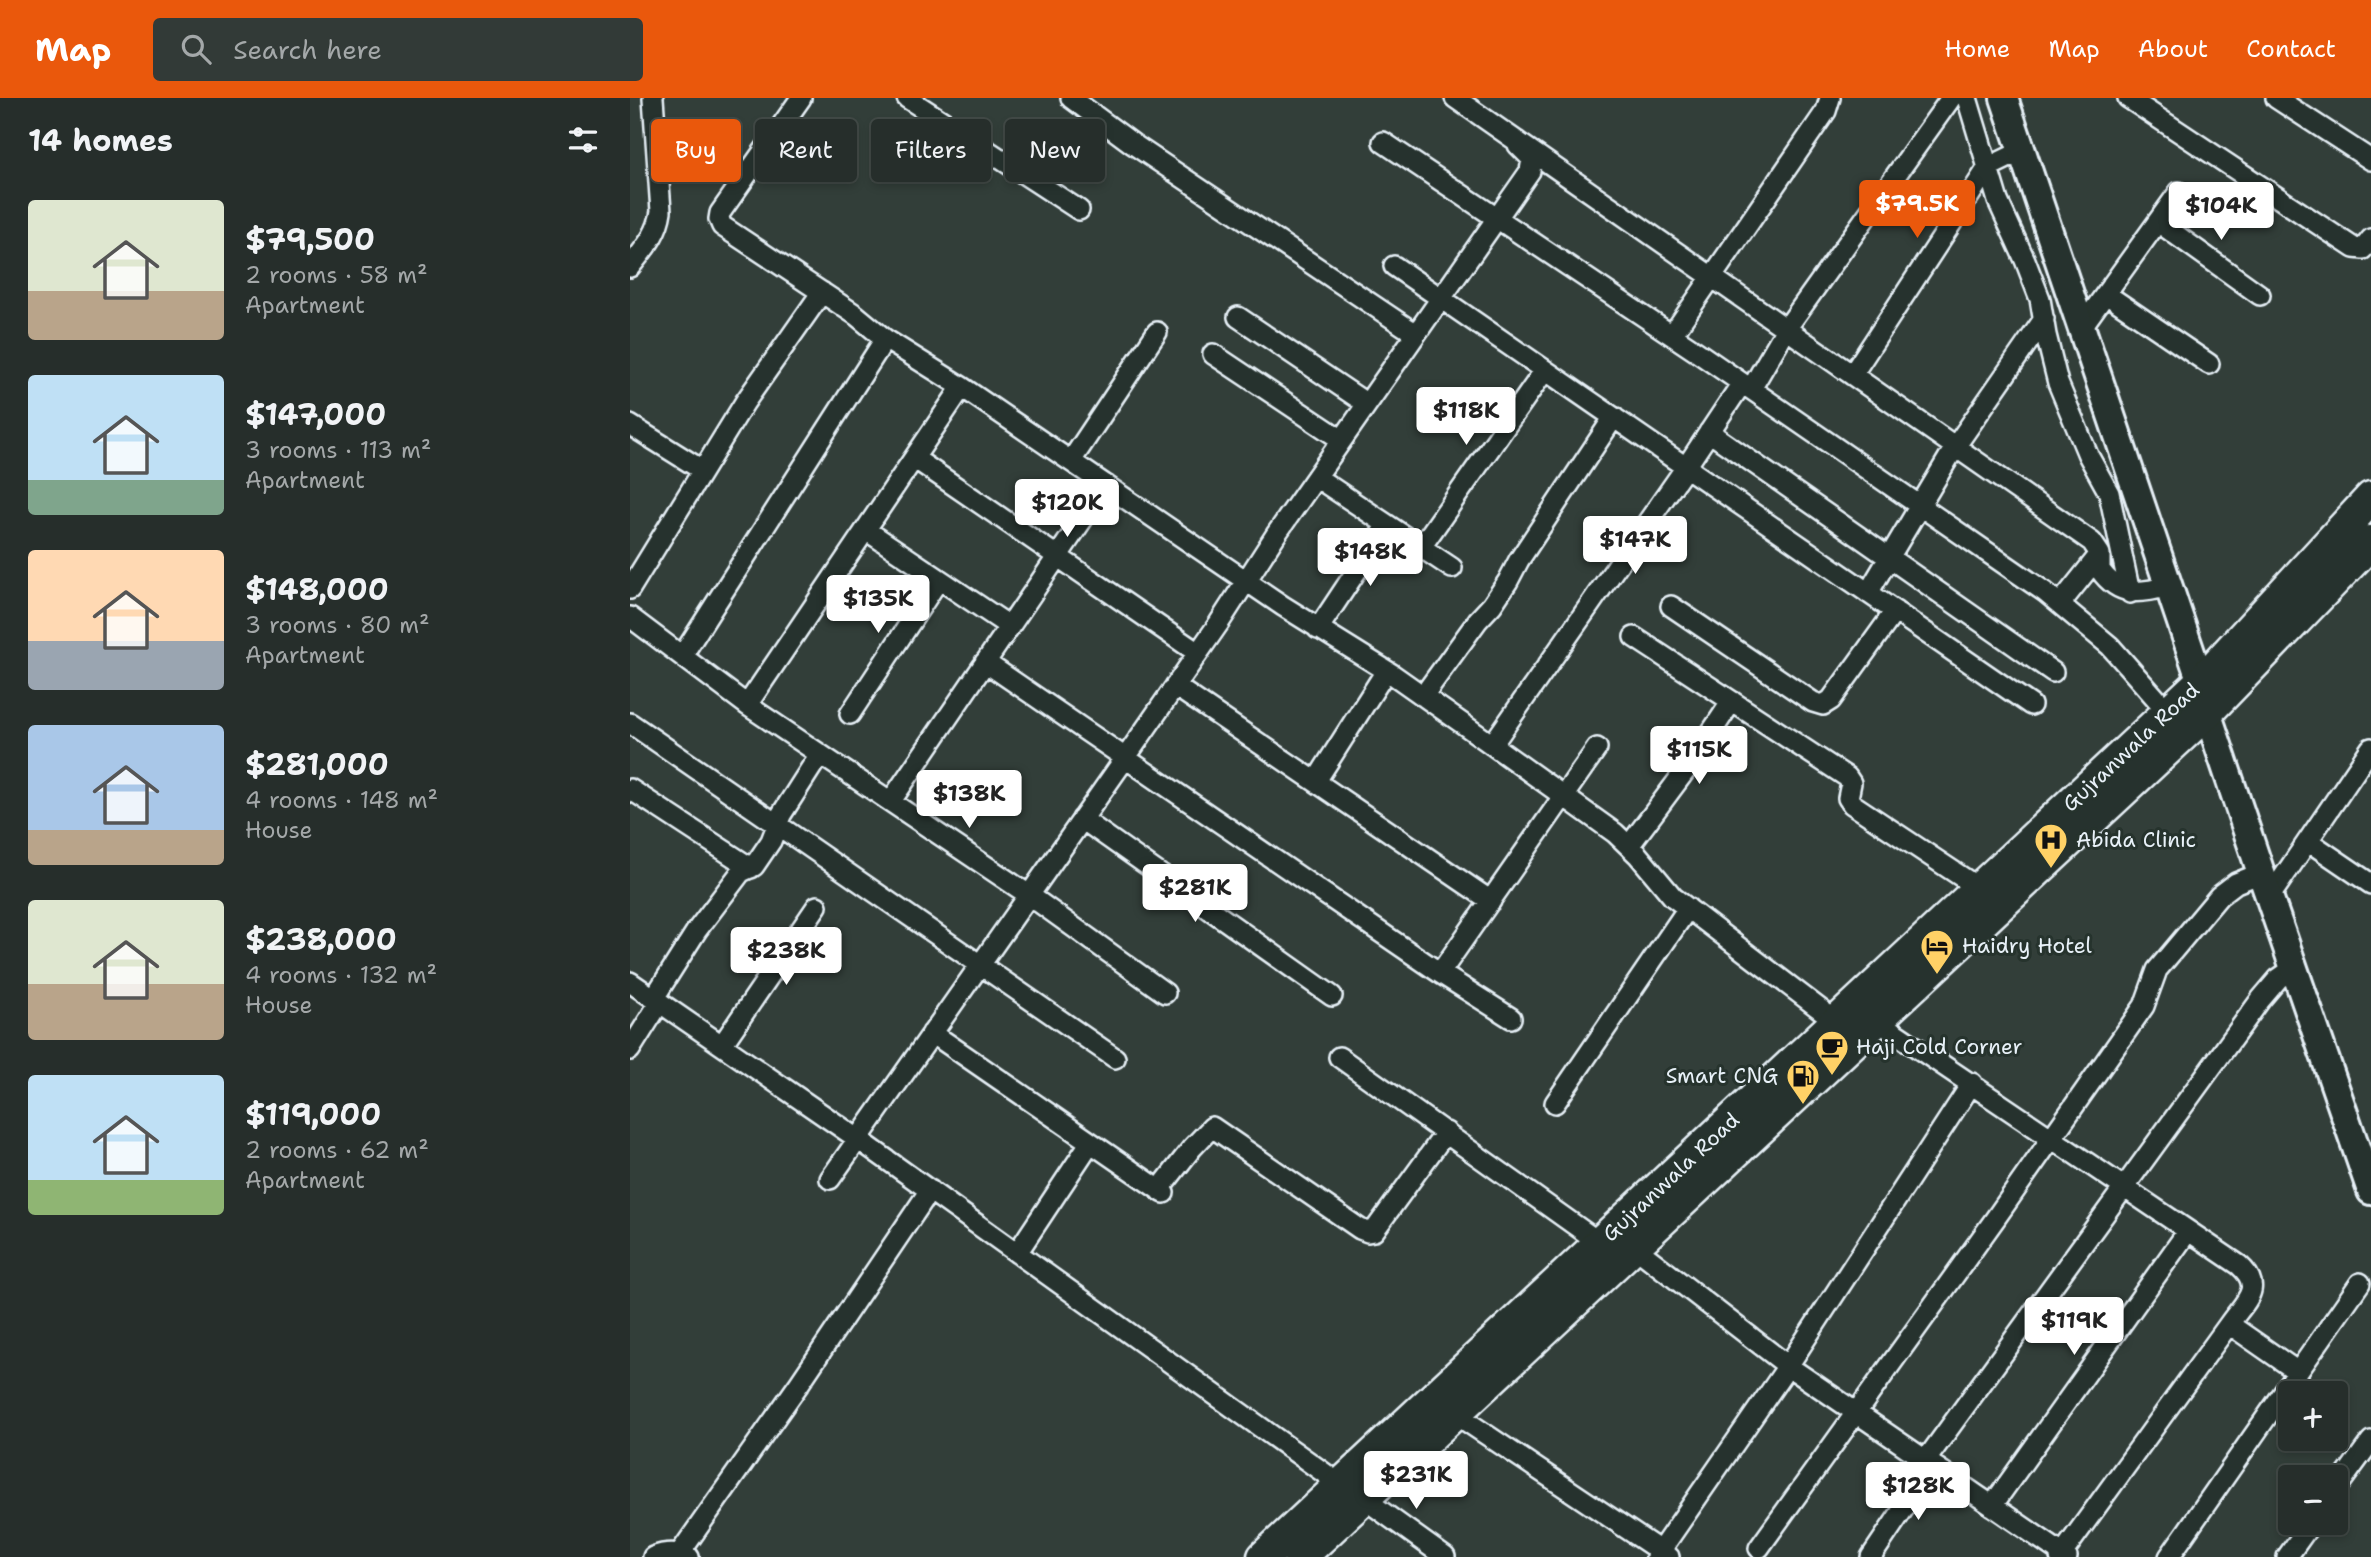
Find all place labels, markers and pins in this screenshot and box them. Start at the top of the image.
pin: $79.5K [1860,180,1974,240]
pin: $104K [2172,183,2270,242]
pin: $118K [1417,388,1515,447]
pin: $120K [1018,480,1116,539]
pin: $147K [1586,517,1684,576]
pin: $148K [1321,528,1419,588]
pin: $135K [829,575,927,635]
pin: $115K [1650,726,1748,786]
pin: $138K [920,770,1018,830]
hospital icon: Abida Clinic [2032,821,2070,870]
place label: Abida Clinic [2076,826,2196,854]
pin: $281K [1146,864,1244,924]
hotel icon: Haidry Hotel [1918,927,1956,976]
pin: $238K [737,928,835,987]
place label: Haidry Hotel [1962,932,2093,960]
cafe icon: Haji Cold Corner [1813,1028,1851,1077]
place label: Haji Cold Corner [1856,1033,2022,1061]
fuel station icon: Smart CNG [1784,1057,1822,1106]
place label: Smart CNG [1666,1062,1778,1090]
pin: $119K [2025,1298,2123,1357]
pin: $231K [1367,1452,1465,1511]
pin: $128K [1869,1462,1967,1522]

